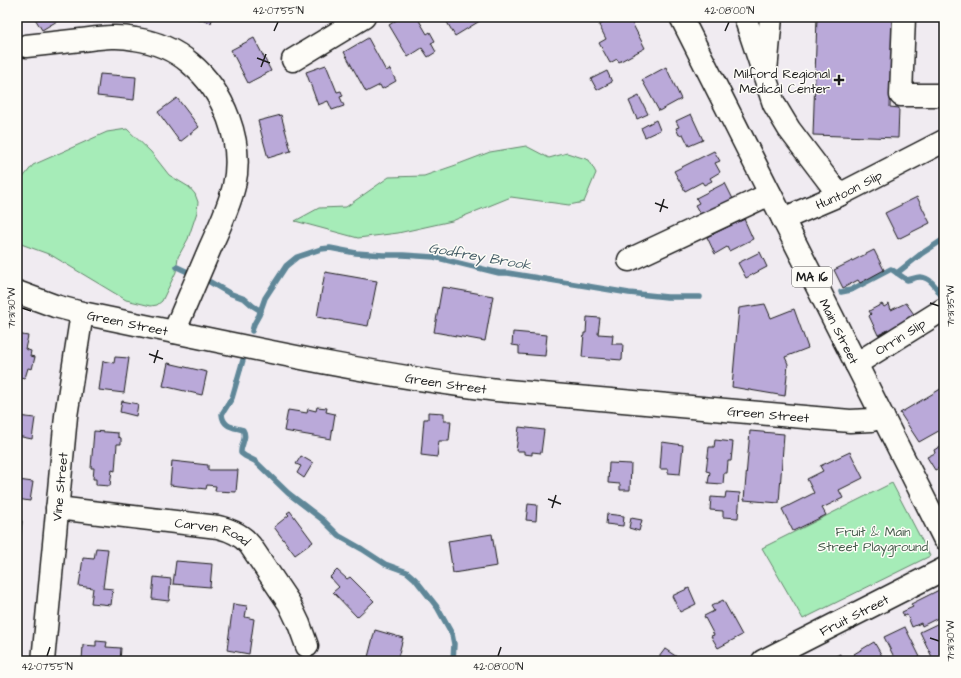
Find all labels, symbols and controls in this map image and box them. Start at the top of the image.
text: 42°07'55"N [252,4,304,18]
text: 42°08'00"N [704,4,754,18]
place label: Milford Regional Medical Center [734,65,830,98]
marker: Milford Regional Medical Center [833,74,845,86]
street label: Huntoon Slip [813,166,886,214]
water label: Godfrey Brook [427,238,533,276]
road number: MA 16 [792,267,832,287]
text: 71°31'35"W [944,285,958,327]
text: 71°31'30"W [5,287,19,328]
street label: Main Street [815,296,863,368]
street label: Green Street [85,306,170,341]
street label: Orrin Slip [872,315,929,360]
street label: Green Street [404,369,488,399]
street label: Green Street [727,402,811,427]
street label: Vine Street [48,451,73,522]
street label: Carven Road [174,514,254,551]
park label: Fruit & Main Street Playground [818,523,929,557]
street label: Fruit Street [817,590,893,641]
text: 71°31'30"W [944,620,958,661]
text: 42°07'55"N [21,660,73,674]
text: 42°08'00"N [473,660,523,674]

